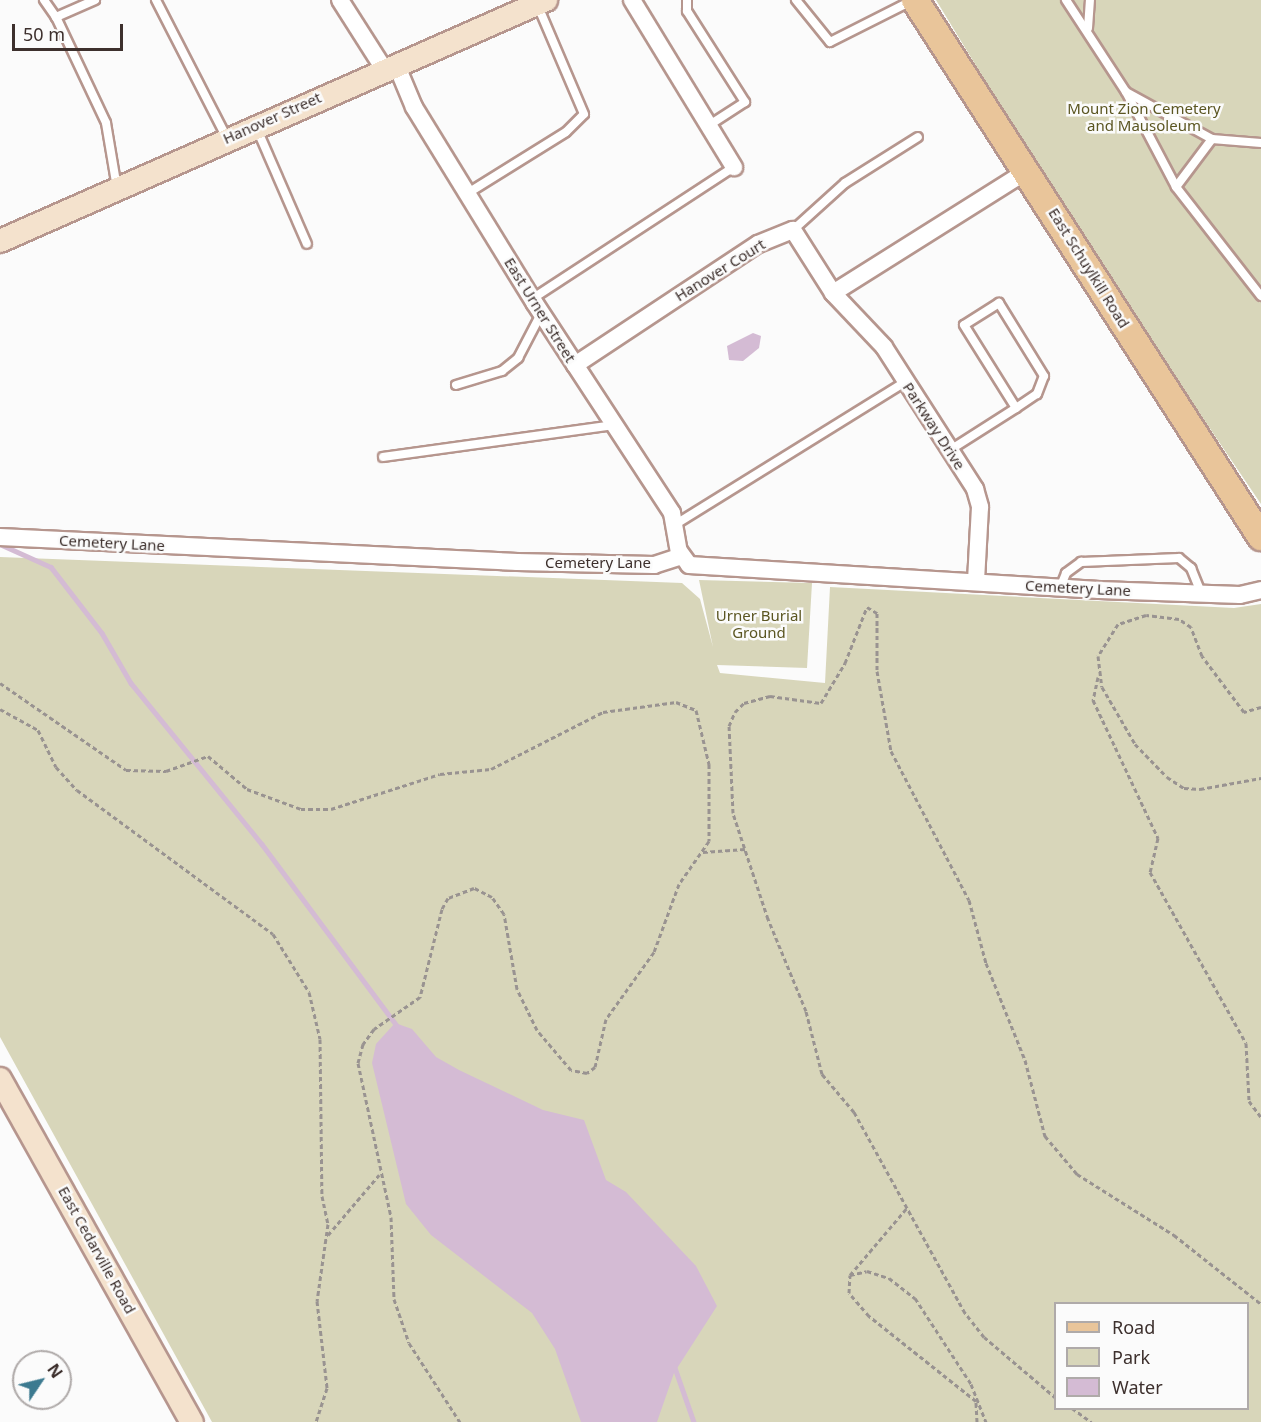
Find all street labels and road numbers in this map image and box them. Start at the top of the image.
street label: Hanover Street [220,88,324,148]
street label: East Schuylkill Road [1045,205,1133,331]
street label: Hanover Court [671,235,769,305]
street label: East Urner Street [501,254,579,366]
street label: Parkway Drive [899,379,969,473]
street label: Cemetery Lane [59,531,165,555]
street label: Cemetery Lane [545,554,651,572]
street label: Cemetery Lane [1025,576,1131,600]
street label: East Cedarville Road [55,1183,139,1317]

